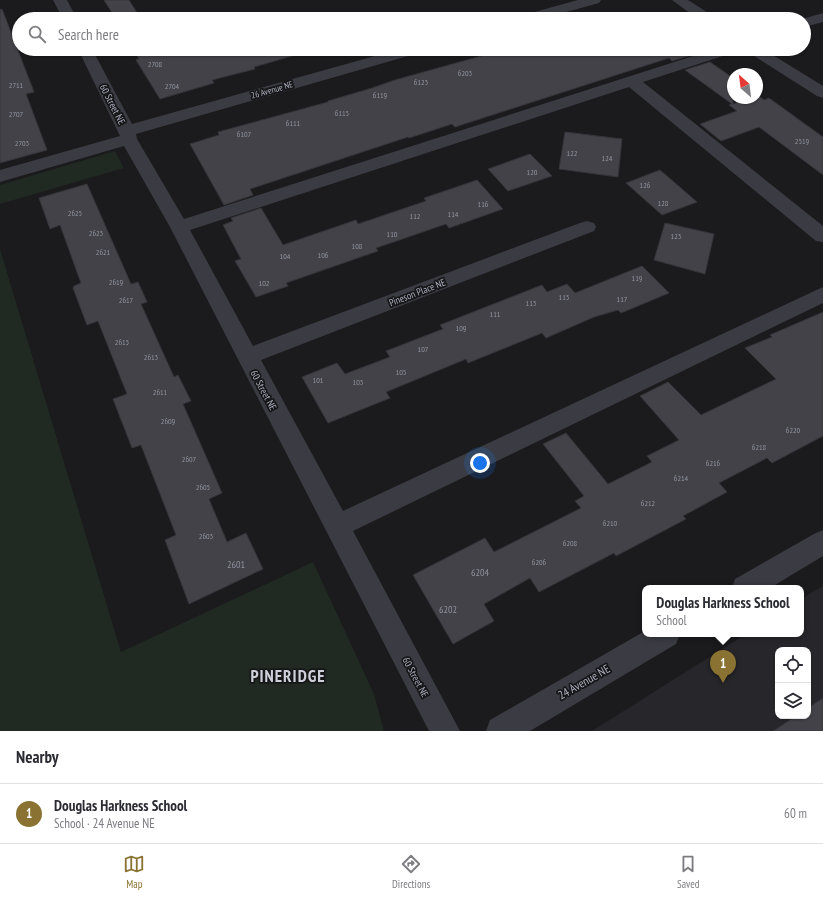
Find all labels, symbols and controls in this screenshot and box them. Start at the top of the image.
search box [12,12,811,56]
icon: search [26,23,48,45]
text: Search here [58,25,119,44]
house number: 2708 [148,59,163,69]
house number: 6203 [458,68,473,78]
north arrow [727,68,763,104]
house number: 6123 [414,77,429,87]
street label: 26 Avenue NE [250,78,294,101]
house number: 2711 [9,80,24,90]
house number: 2704 [165,81,180,91]
street label: 60 Street NE [97,82,128,127]
house number: 6119 [373,90,388,100]
house number: 6115 [335,108,349,118]
house number: 2707 [9,109,24,119]
house number: 6111 [286,118,301,128]
house number: 6107 [237,129,252,139]
house number: 2519 [795,136,810,146]
house number: 2703 [15,138,30,148]
house number: 122 [567,148,578,158]
house number: 124 [602,153,613,163]
house number: 120 [527,167,538,177]
house number: 126 [640,180,651,190]
house number: 128 [658,198,669,208]
house number: 116 [478,199,489,209]
house number: 2625 [68,208,82,218]
house number: 114 [448,209,459,219]
house number: 112 [410,211,421,221]
house number: 2623 [89,228,104,238]
house number: 110 [387,229,398,239]
house number: 123 [671,231,682,241]
house number: 108 [352,241,363,251]
house number: 2621 [96,247,111,257]
house number: 106 [318,250,329,260]
house number: 104 [280,251,291,261]
house number: 119 [632,273,643,283]
street label: Pineson Place NE [387,276,447,309]
house number: 2619 [109,277,124,287]
house number: 102 [259,278,270,288]
house number: 115 [559,292,569,302]
house number: 117 [617,294,628,304]
house number: 2617 [119,295,134,305]
house number: 113 [526,298,537,308]
house number: 111 [490,309,501,319]
house number: 109 [456,323,467,333]
house number: 2615 [115,337,129,347]
house number: 107 [418,344,429,354]
house number: 2613 [144,352,159,362]
house number: 105 [396,367,406,377]
street label: 60 Street NE [248,368,280,413]
house number: 101 [313,375,324,385]
house number: 103 [353,377,364,387]
house number: 2611 [153,387,168,397]
house number: 2609 [161,416,176,426]
house number: 6220 [786,425,801,435]
house number: 6218 [752,442,767,452]
your location [470,453,490,473]
house number: 2607 [182,454,197,464]
house number: 6216 [706,458,721,468]
house number: 6214 [674,473,689,483]
house number: 2605 [196,482,210,492]
house number: 6212 [641,498,656,508]
house number: 6210 [603,518,618,528]
house number: 2603 [199,531,214,541]
house number: 6208 [563,538,578,548]
house number: 6206 [532,557,547,567]
house number: 2601 [227,558,245,571]
house number: 6204 [471,566,490,579]
popup [642,585,804,637]
text: Douglas Harkness School [656,593,790,612]
house number: 6202 [439,603,457,616]
text: School [656,612,687,629]
map controls [775,647,811,719]
button: locate [775,647,811,683]
pin: 1 [710,650,736,683]
street label: 60 Street NE [400,655,432,700]
street label: 24 Avenue NE [555,661,612,702]
district label: PINERIDGE [250,665,326,687]
button: layers [775,683,811,719]
text: Nearby [16,746,59,768]
text: Douglas Harkness School [54,796,187,815]
text: 1 [26,805,32,822]
text: 60 m [784,805,807,822]
text: School · 24 Avenue NE [54,815,155,832]
tab: Map [123,853,145,891]
tab: Directions [392,853,430,891]
tab: Saved [677,853,700,891]

